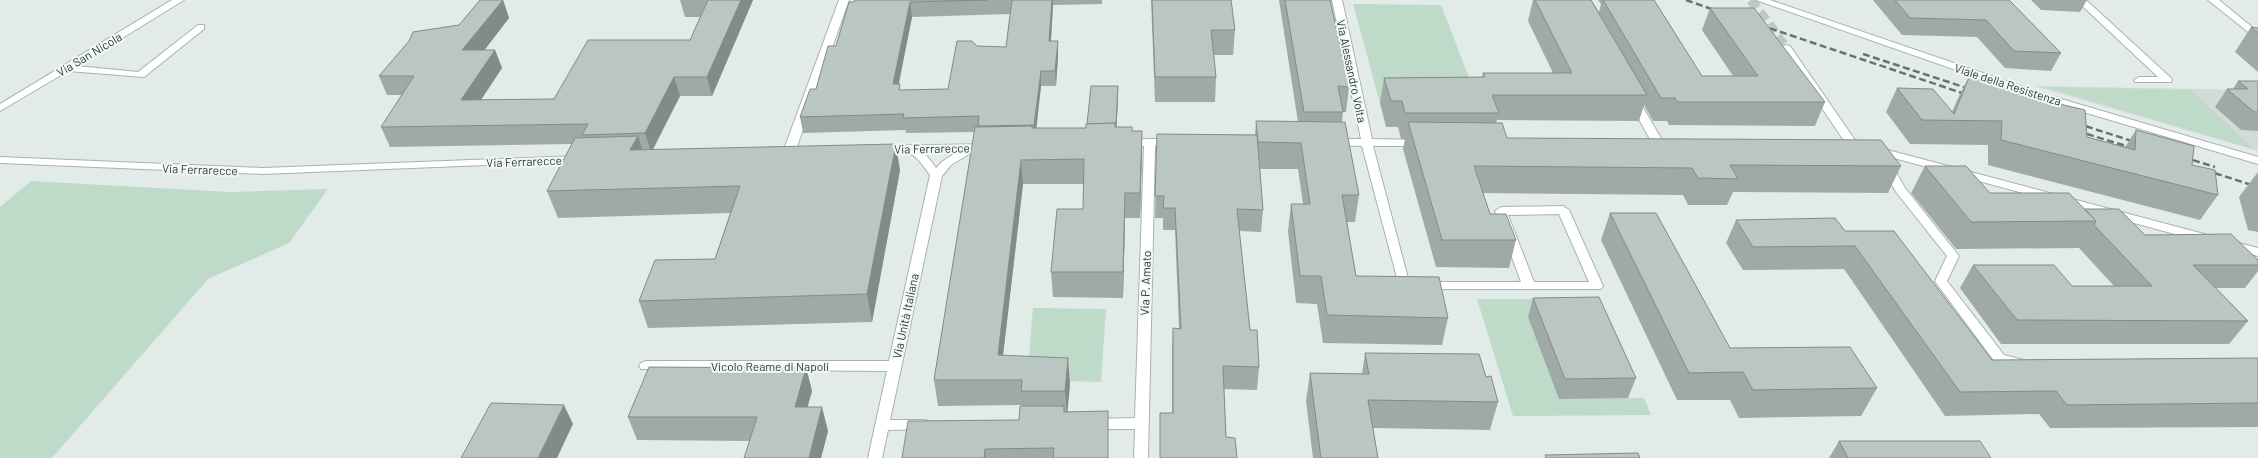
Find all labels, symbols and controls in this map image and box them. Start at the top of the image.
street label: Via Alessandro Volta [1334,18,1370,124]
street label: Via San Nicola [54,29,124,79]
street label: Viale della Resistenza [1953,60,2063,108]
street label: Via Ferrarecce [894,140,970,156]
street label: Via Ferrarecce [486,153,562,169]
street label: Via Ferrarecce [162,161,238,177]
street label: Via P. Amato [1137,250,1153,316]
street label: Via Unità Italiana [889,272,921,360]
street label: Vicolo Reame di Napoli [711,359,829,373]

